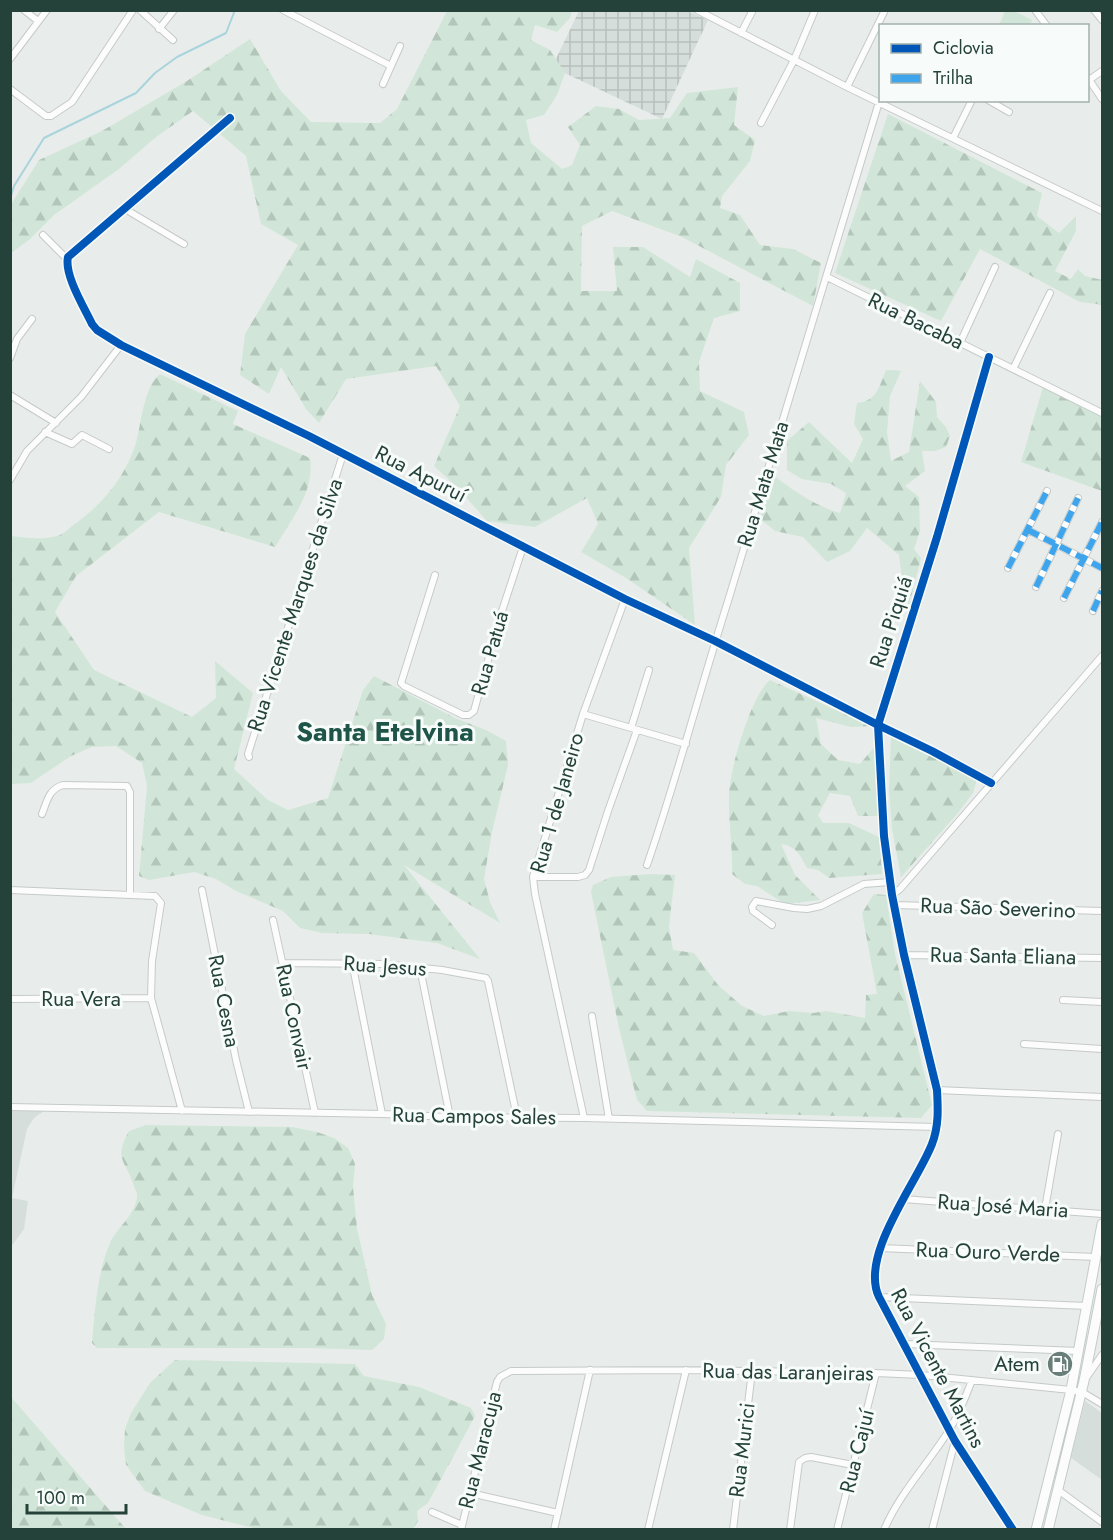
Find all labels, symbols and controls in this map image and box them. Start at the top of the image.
legend [879,24,1089,102]
text: Ciclovia [933,35,994,61]
text: Trilha [933,65,973,91]
street label: Rua Bacaba [863,285,969,357]
street label: Rua Mata Mata [730,417,796,551]
street label: Rua Apuruí [370,438,474,511]
street label: Rua Vicente Marques da Silva [240,475,350,735]
street label: Rua Piquiá [862,572,920,672]
street label: Rua Patuá [464,607,516,699]
district label: Santa Etelvina [296,712,474,751]
street label: Rua 1 de Janeiro [523,729,591,877]
street label: Rua São Severino [920,890,1076,926]
street label: Rua Santa Eliana [930,940,1076,972]
street label: Rua Jesus [343,948,427,984]
street label: Rua Cesna [200,952,248,1050]
street label: Rua Convair [268,961,320,1074]
street label: Rua Vera [41,984,121,1014]
street label: Rua Campos Sales [392,1100,556,1132]
street label: Rua José Maria [937,1186,1069,1226]
street label: Rua Ouro Verde [915,1234,1061,1270]
street label: Rua Vicente Martins [883,1283,993,1453]
place label: Atem [994,1349,1040,1379]
fuel station icon: Atem [1045,1349,1075,1379]
street label: Rua das Laranjeiras [702,1356,874,1388]
street label: Rua Maracuja [451,1388,509,1512]
street label: Rua Murici [721,1401,763,1499]
street label: Rua Cajuí [832,1404,882,1496]
scale bar [27,1477,126,1515]
text: 100 m [36,1485,85,1511]

